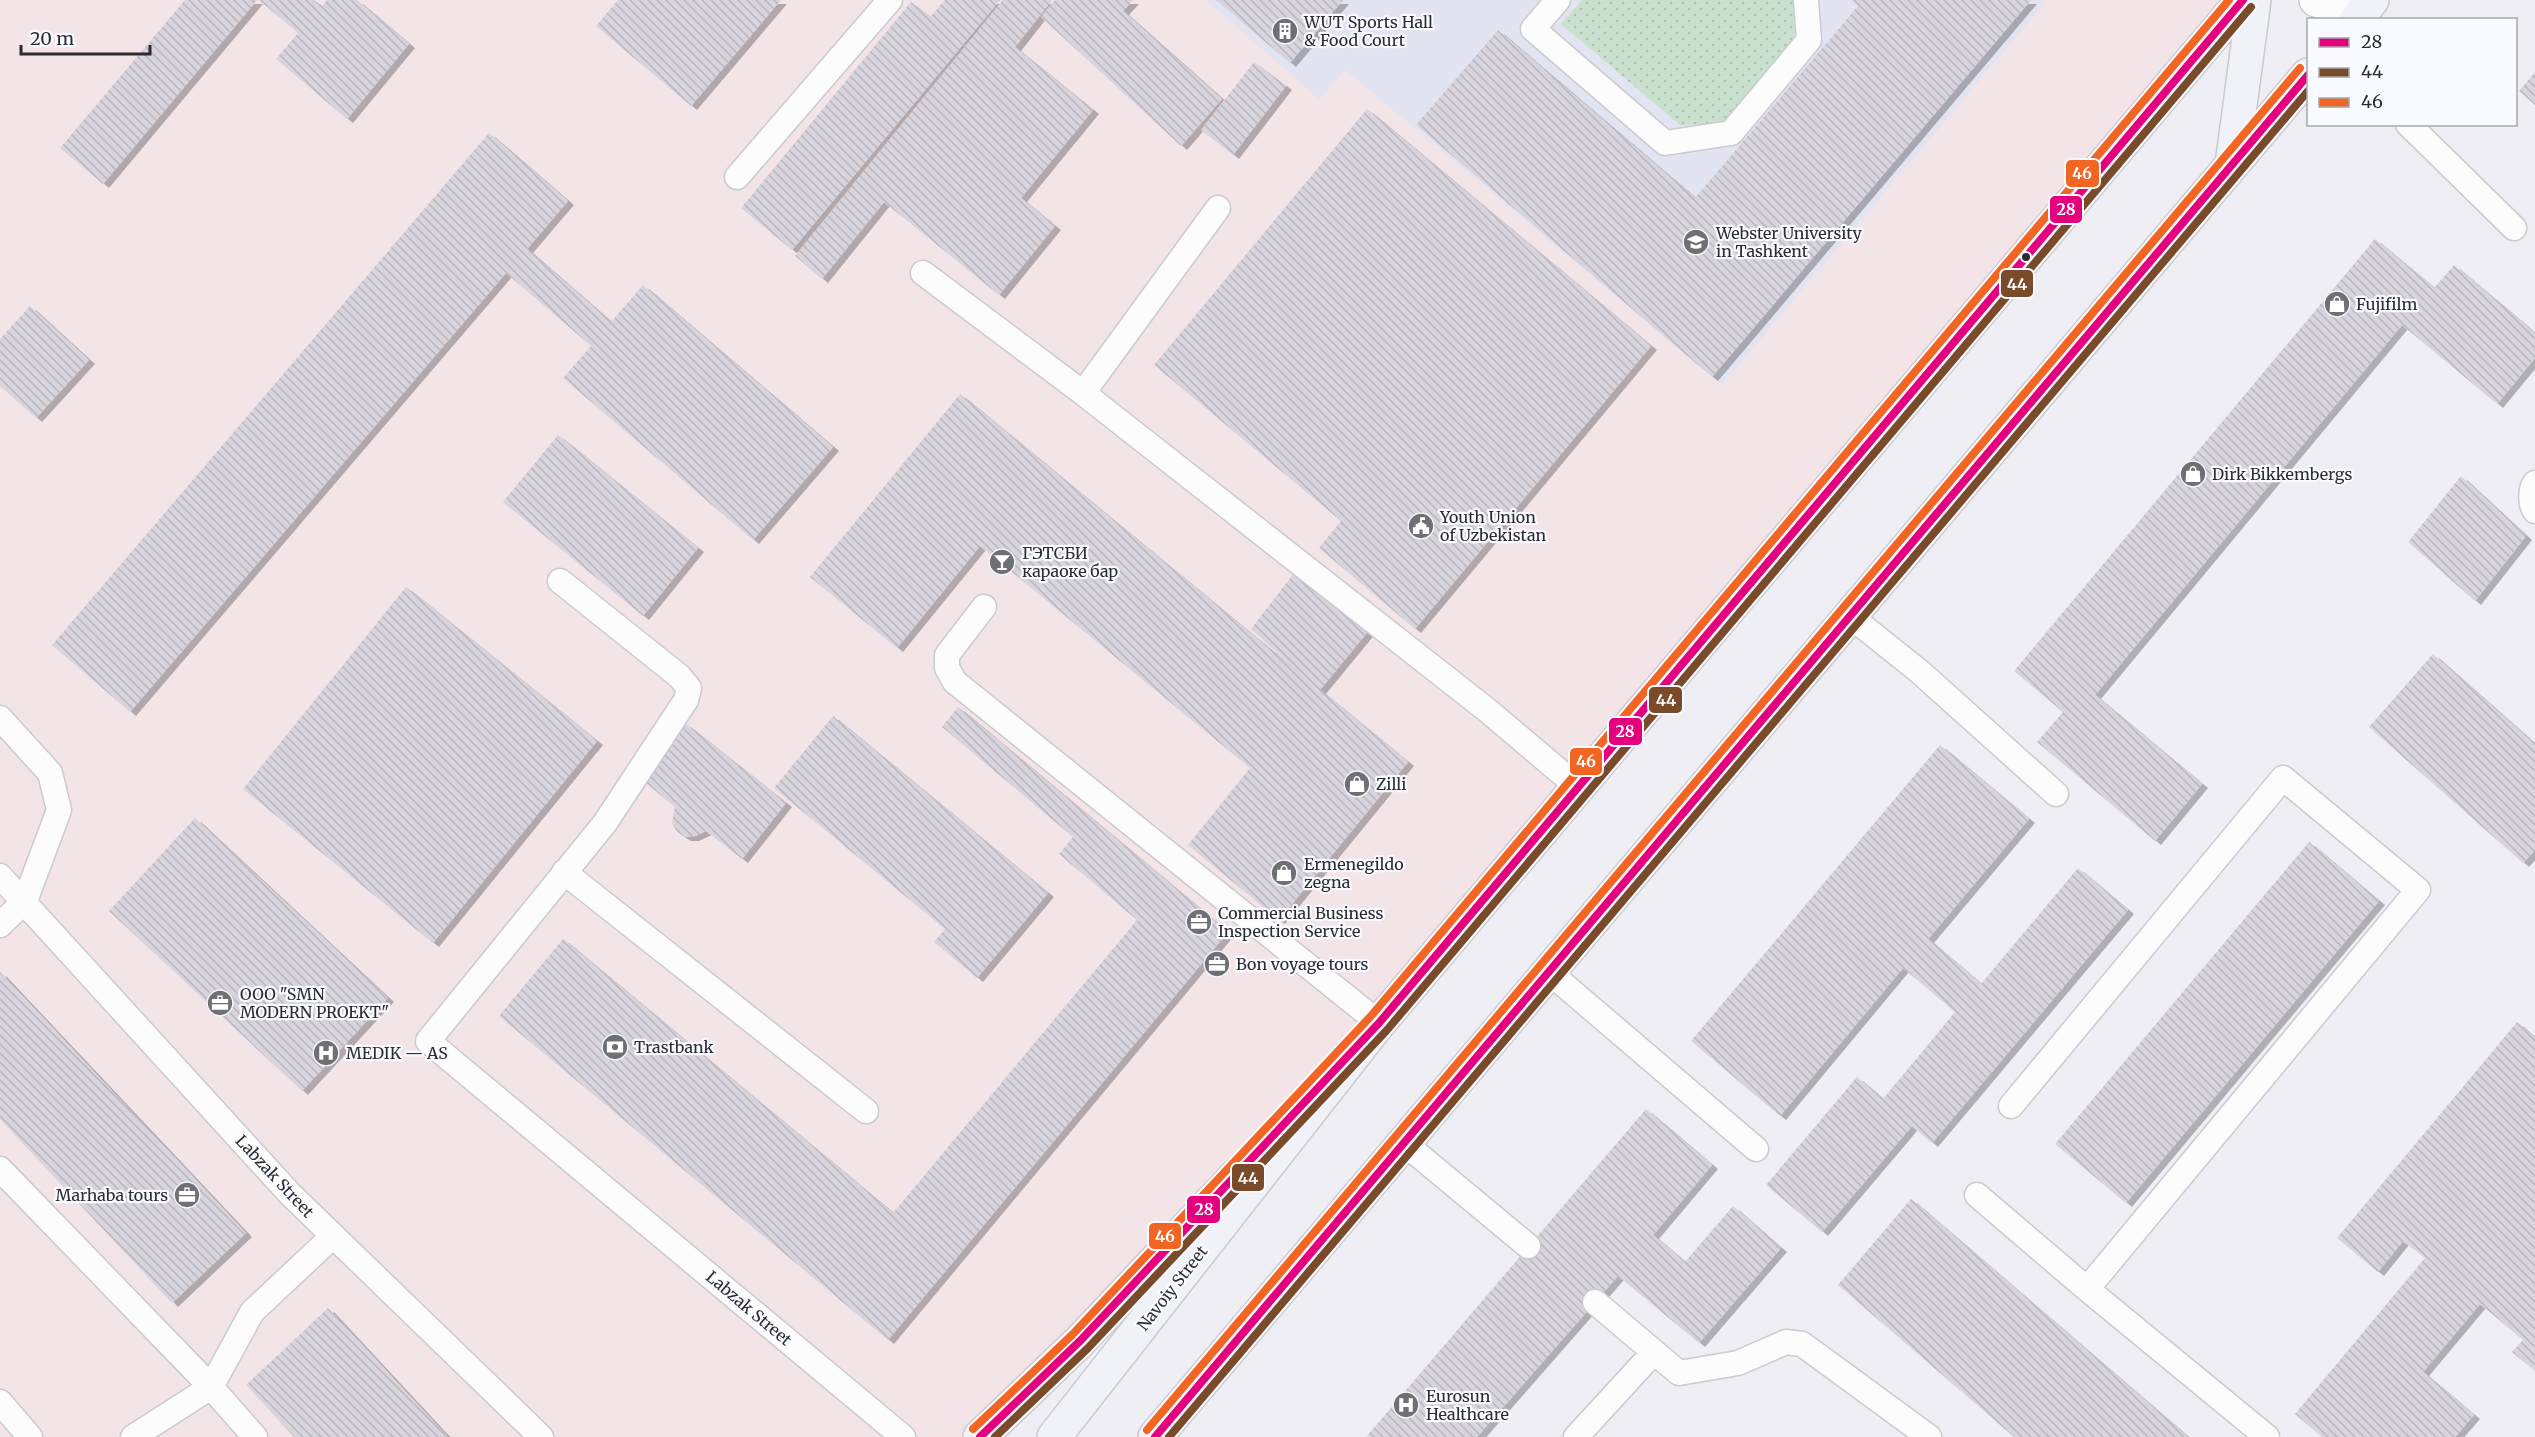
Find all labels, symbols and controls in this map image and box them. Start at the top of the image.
place label: WUT Sports Hall & Food Court [1303,12,1433,50]
building icon: WUT Sports Hall & Food Court [1270,16,1300,46]
scale bar [21,18,150,56]
legend [2307,18,2517,126]
text: 20 m [30,27,74,50]
text: 28 [2361,30,2382,53]
text: 44 [2361,60,2383,83]
text: 46 [2361,90,2383,113]
line badge: 46 [2065,159,2100,188]
text: 46 [2072,163,2092,183]
line badge: 28 [2049,195,2083,224]
text: 28 [2056,199,2076,219]
place label: Webster University in Tashkent [1715,223,1863,261]
school or university icon: Webster University in Tashkent [1681,227,1711,257]
unlabelled marker [2020,251,2032,263]
line badge: 44 [2000,269,2034,298]
text: 44 [2007,274,2027,294]
shop icon: Fujifilm [2322,289,2352,319]
place label: Fujifilm [2356,294,2417,314]
shop icon: Dirk Bikkembergs [2178,459,2208,489]
place label: Dirk Bikkembergs [2212,464,2353,484]
place label: Youth Union of Uzbekistan [1439,507,1546,545]
public building icon: Youth Union of Uzbekistan [1406,511,1436,541]
place label: ГЭТСБИ караоке бар [1022,543,1118,581]
bar icon: ГЭТСБИ караоке бар [987,547,1017,577]
line badge: 44 [1648,686,1683,714]
text: 44 [1656,690,1676,710]
line badge: 28 [1608,717,1643,746]
text: 28 [1615,721,1635,741]
line badge: 46 [1569,747,1603,776]
text: 46 [1576,751,1596,771]
shop icon: Zilli [1342,769,1372,799]
place label: Zilli [1376,774,1406,794]
place label: Ermenegildo zegna [1304,854,1404,892]
shop icon: Ermenegildo zegna [1269,858,1299,888]
place label: Commercial Business Inspection Service [1218,903,1384,941]
office icon: Commercial Business Inspection Service [1184,907,1214,937]
office icon: Bon voyage tours [1202,949,1232,979]
place label: Bon voyage tours [1236,954,1369,974]
place label: OOO "SMN MODERN PROEKT" [240,984,389,1022]
office icon: OOO "SMN MODERN PROEKT" [205,988,235,1018]
bank icon: Trastbank [600,1032,630,1062]
place label: Trastbank [634,1037,715,1057]
hospital icon: MEDIK — AS [311,1038,341,1068]
place label: MEDIK — AS [346,1043,448,1063]
street label: Labzak Street [232,1131,319,1222]
line badge: 44 [1231,1163,1265,1192]
text: 44 [1238,1168,1258,1188]
office icon: Marhaba tours [172,1180,202,1210]
place label: Marhaba tours [56,1185,168,1205]
line badge: 28 [1186,1195,1221,1224]
text: 28 [1194,1199,1214,1219]
line badge: 46 [1148,1222,1182,1250]
text: 46 [1155,1226,1175,1246]
street label: Navoiy Street [1133,1241,1212,1335]
street label: Labzak Street [702,1266,796,1350]
place label: Eurosun Healthcare [1426,1386,1509,1424]
hospital icon: Eurosun Healthcare [1391,1390,1421,1420]

